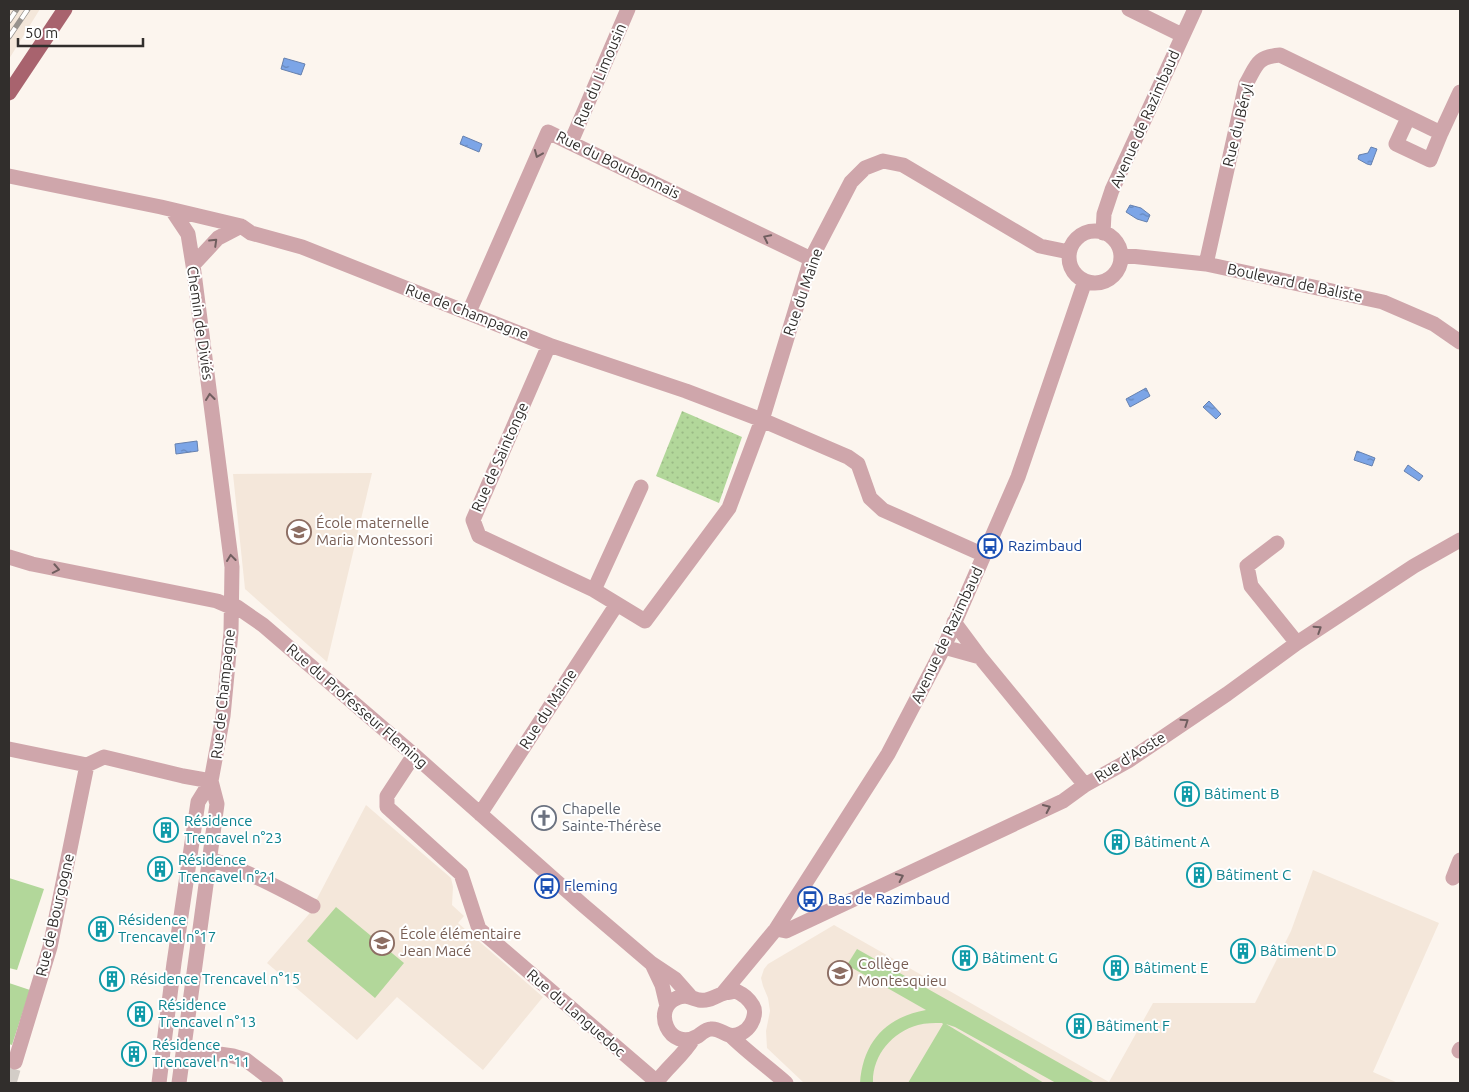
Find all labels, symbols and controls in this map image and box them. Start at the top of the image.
scale bar [18,15,142,47]
street label: Rue du Limousin [570,21,629,129]
text: 50 m [25,24,58,41]
street label: Avenue de Razimbaud [1107,47,1183,190]
street label: Rue du Béryl [1219,81,1256,168]
street label: Rue du Bourbonnais [554,127,683,202]
one-way arrow [534,149,545,158]
one-way arrow [763,234,772,244]
one-way arrow [209,239,218,248]
street label: Rue du Maine [780,246,825,338]
street label: Boulevard de Baliste [1226,260,1364,305]
street label: Chemin de Diviés [184,265,217,381]
street label: Rue de Champagne [403,280,531,343]
one-way arrow [205,392,216,400]
street label: Rue de Saintonge [468,399,531,514]
place label: École maternelle Maria Montessori [316,514,433,548]
school or university icon: École maternelle Maria Montessori [286,519,312,545]
bus stop icon: Razimbaud [977,533,1003,559]
place label: Razimbaud [1008,537,1082,554]
one-way arrow [226,554,237,562]
one-way arrow [52,563,60,574]
street label: Avenue de Razimbaud [907,564,986,706]
one-way arrow [1313,625,1322,635]
street label: Rue de Champagne [207,628,238,760]
street label: Rue du Professeur Fleming [284,640,431,771]
street label: Rue du Maine [515,666,580,752]
one-way arrow [1179,719,1189,728]
street label: Rue d'Aoste [1091,728,1168,785]
building icon: Bâtiment B [1174,781,1200,807]
place label: Bâtiment B [1204,785,1279,802]
place label: Chapelle Sainte-Thérèse [562,800,662,834]
one-way arrow [1042,804,1051,814]
church icon: Chapelle Sainte-Thérèse [531,805,557,831]
place label: Résidence Trencavel n°23 [184,812,282,846]
building icon: Résidence Trencavel n°23 [153,817,179,843]
building icon: Bâtiment A [1104,829,1130,855]
place label: Bâtiment A [1134,833,1210,850]
place label: Résidence Trencavel n°21 [178,851,276,885]
street label: Rue de Bourgogne [32,852,77,978]
building icon: Résidence Trencavel n°21 [147,856,173,882]
building icon: Bâtiment C [1186,862,1212,888]
place label: Bâtiment C [1216,866,1291,883]
bus stop icon: Fleming [534,873,560,899]
one-way arrow [895,873,904,883]
place label: Fleming [564,877,618,894]
bus stop icon: Bas de Razimbaud [797,886,823,912]
place label: Bas de Razimbaud [828,890,950,907]
place label: Résidence Trencavel n°17 [118,911,216,945]
building icon: Résidence Trencavel n°17 [88,916,114,942]
place label: École élémentaire Jean Macé [400,925,521,959]
school or university icon: École élémentaire Jean Macé [369,930,395,956]
building icon: Bâtiment D [1230,938,1256,964]
place label: Bâtiment D [1260,942,1337,959]
building icon: Bâtiment G [952,945,978,971]
place label: Bâtiment G [982,949,1058,966]
place label: Collège Montesquieu [858,955,947,989]
building icon: Bâtiment E [1103,955,1129,981]
place label: Bâtiment E [1134,959,1208,976]
school or university icon: Collège Montesquieu [827,960,853,986]
street label: Rue du Languedoc [524,965,629,1060]
building icon: Résidence Trencavel n°15 [99,966,125,992]
place label: Résidence Trencavel n°15 [130,970,300,987]
place label: Résidence Trencavel n°13 [158,996,256,1030]
building icon: Résidence Trencavel n°13 [127,1001,153,1027]
building icon: Bâtiment F [1066,1013,1092,1039]
place label: Bâtiment F [1096,1017,1170,1034]
place label: Résidence Trencavel n°11 [152,1036,250,1070]
building icon: Résidence Trencavel n°11 [121,1041,147,1067]

